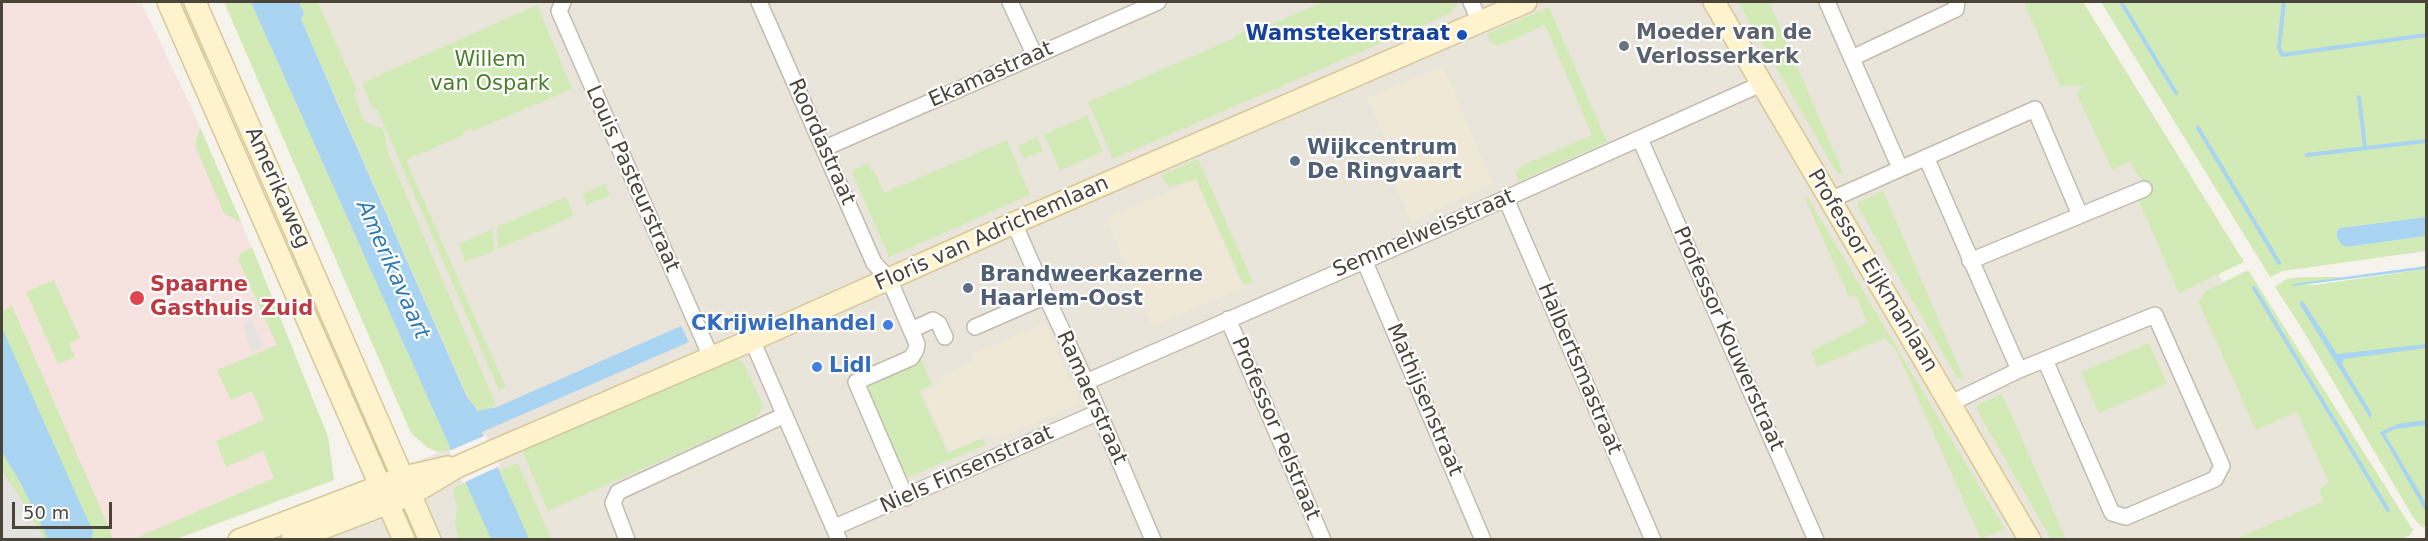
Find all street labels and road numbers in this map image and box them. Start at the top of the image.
street label: Ekamastraat [925,36,1057,114]
street label: Roordastraat [782,75,860,209]
street label: Louis Pasteurstraat [580,82,684,276]
street label: Amerikaweg [239,123,315,253]
street label: Professor Eijkmanlaan [1801,165,1943,377]
street label: Floris van Adrichemlaan [871,171,1113,297]
street label: Semmelweisstraat [1330,184,1518,284]
street label: Professor Kouwerstraat [1667,223,1789,455]
street label: Halbertsmastraat [1532,280,1626,458]
street label: Mathijsenstraat [1381,320,1467,480]
street label: Ramaerstraat [1050,327,1132,469]
street label: Professor Pelstraat [1225,334,1325,524]
street label: Niels Finsenstraat [877,421,1057,519]

